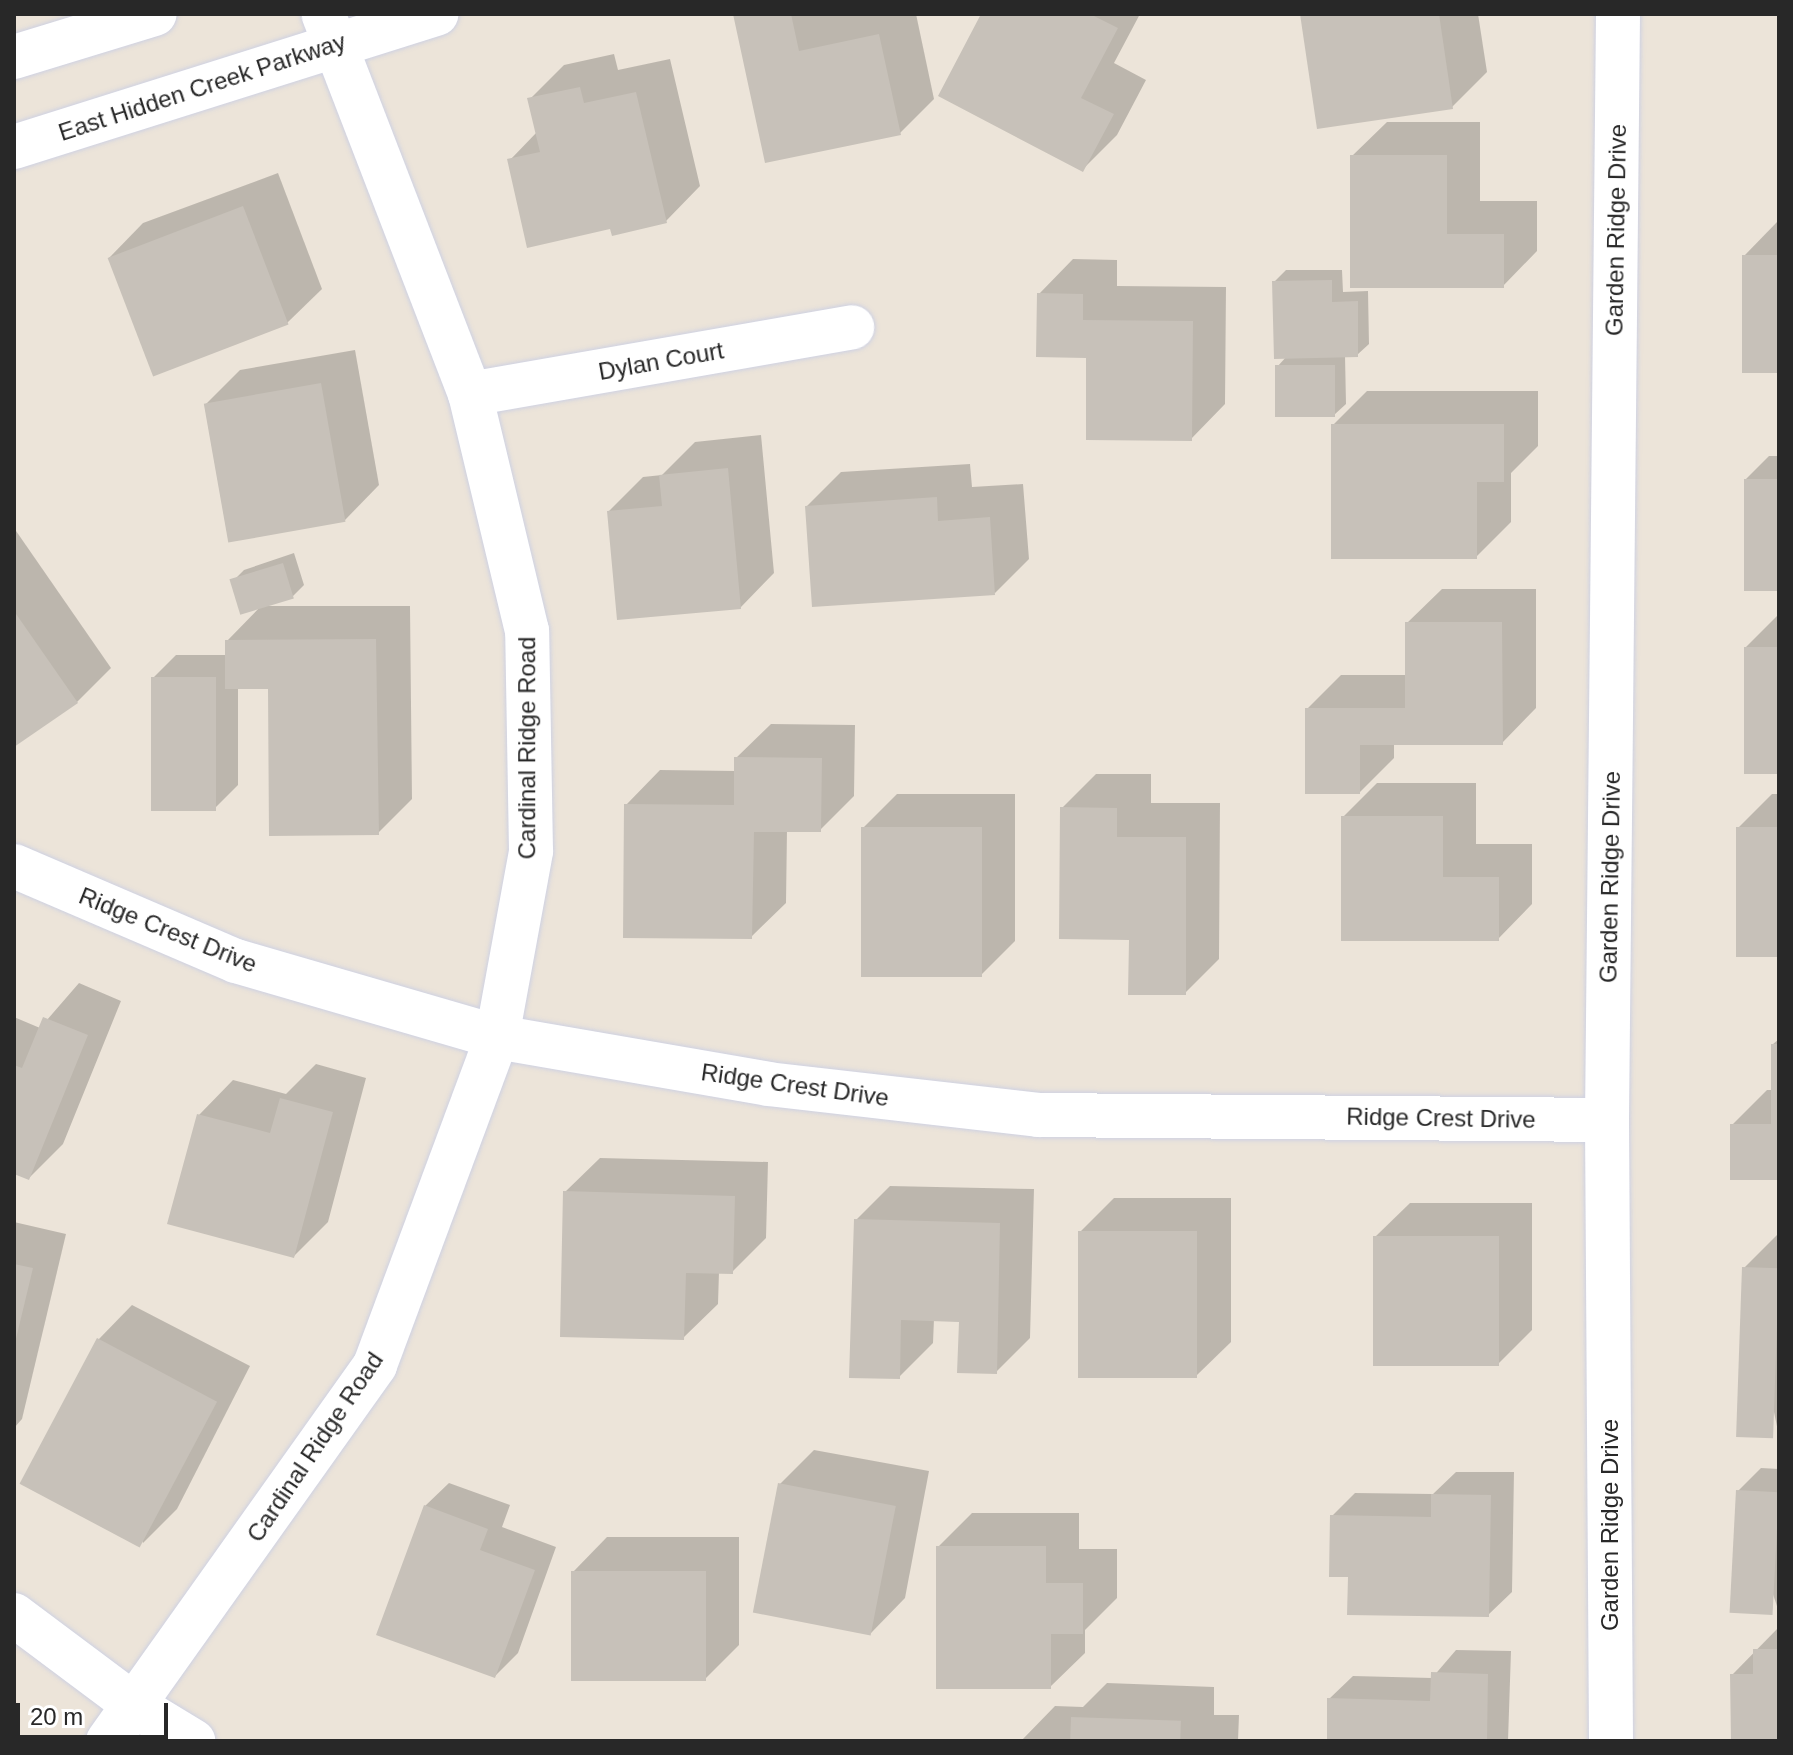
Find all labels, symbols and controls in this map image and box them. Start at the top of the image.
street label: East Hidden Creek Parkway [55,27,349,147]
street label: Garden Ridge Drive [1600,124,1632,336]
street label: Dylan Court [596,336,726,386]
street label: Cardinal Ridge Road [513,637,541,859]
street label: Garden Ridge Drive [1594,771,1626,983]
street label: Ridge Crest Drive [75,881,261,979]
street label: Ridge Crest Drive [699,1058,891,1112]
street label: Ridge Crest Drive [1346,1102,1536,1134]
street label: Cardinal Ridge Road [241,1347,389,1547]
street label: Garden Ridge Drive [1596,1419,1624,1631]
scale bar [20,1687,172,1737]
text: 20 m [30,1703,83,1730]

